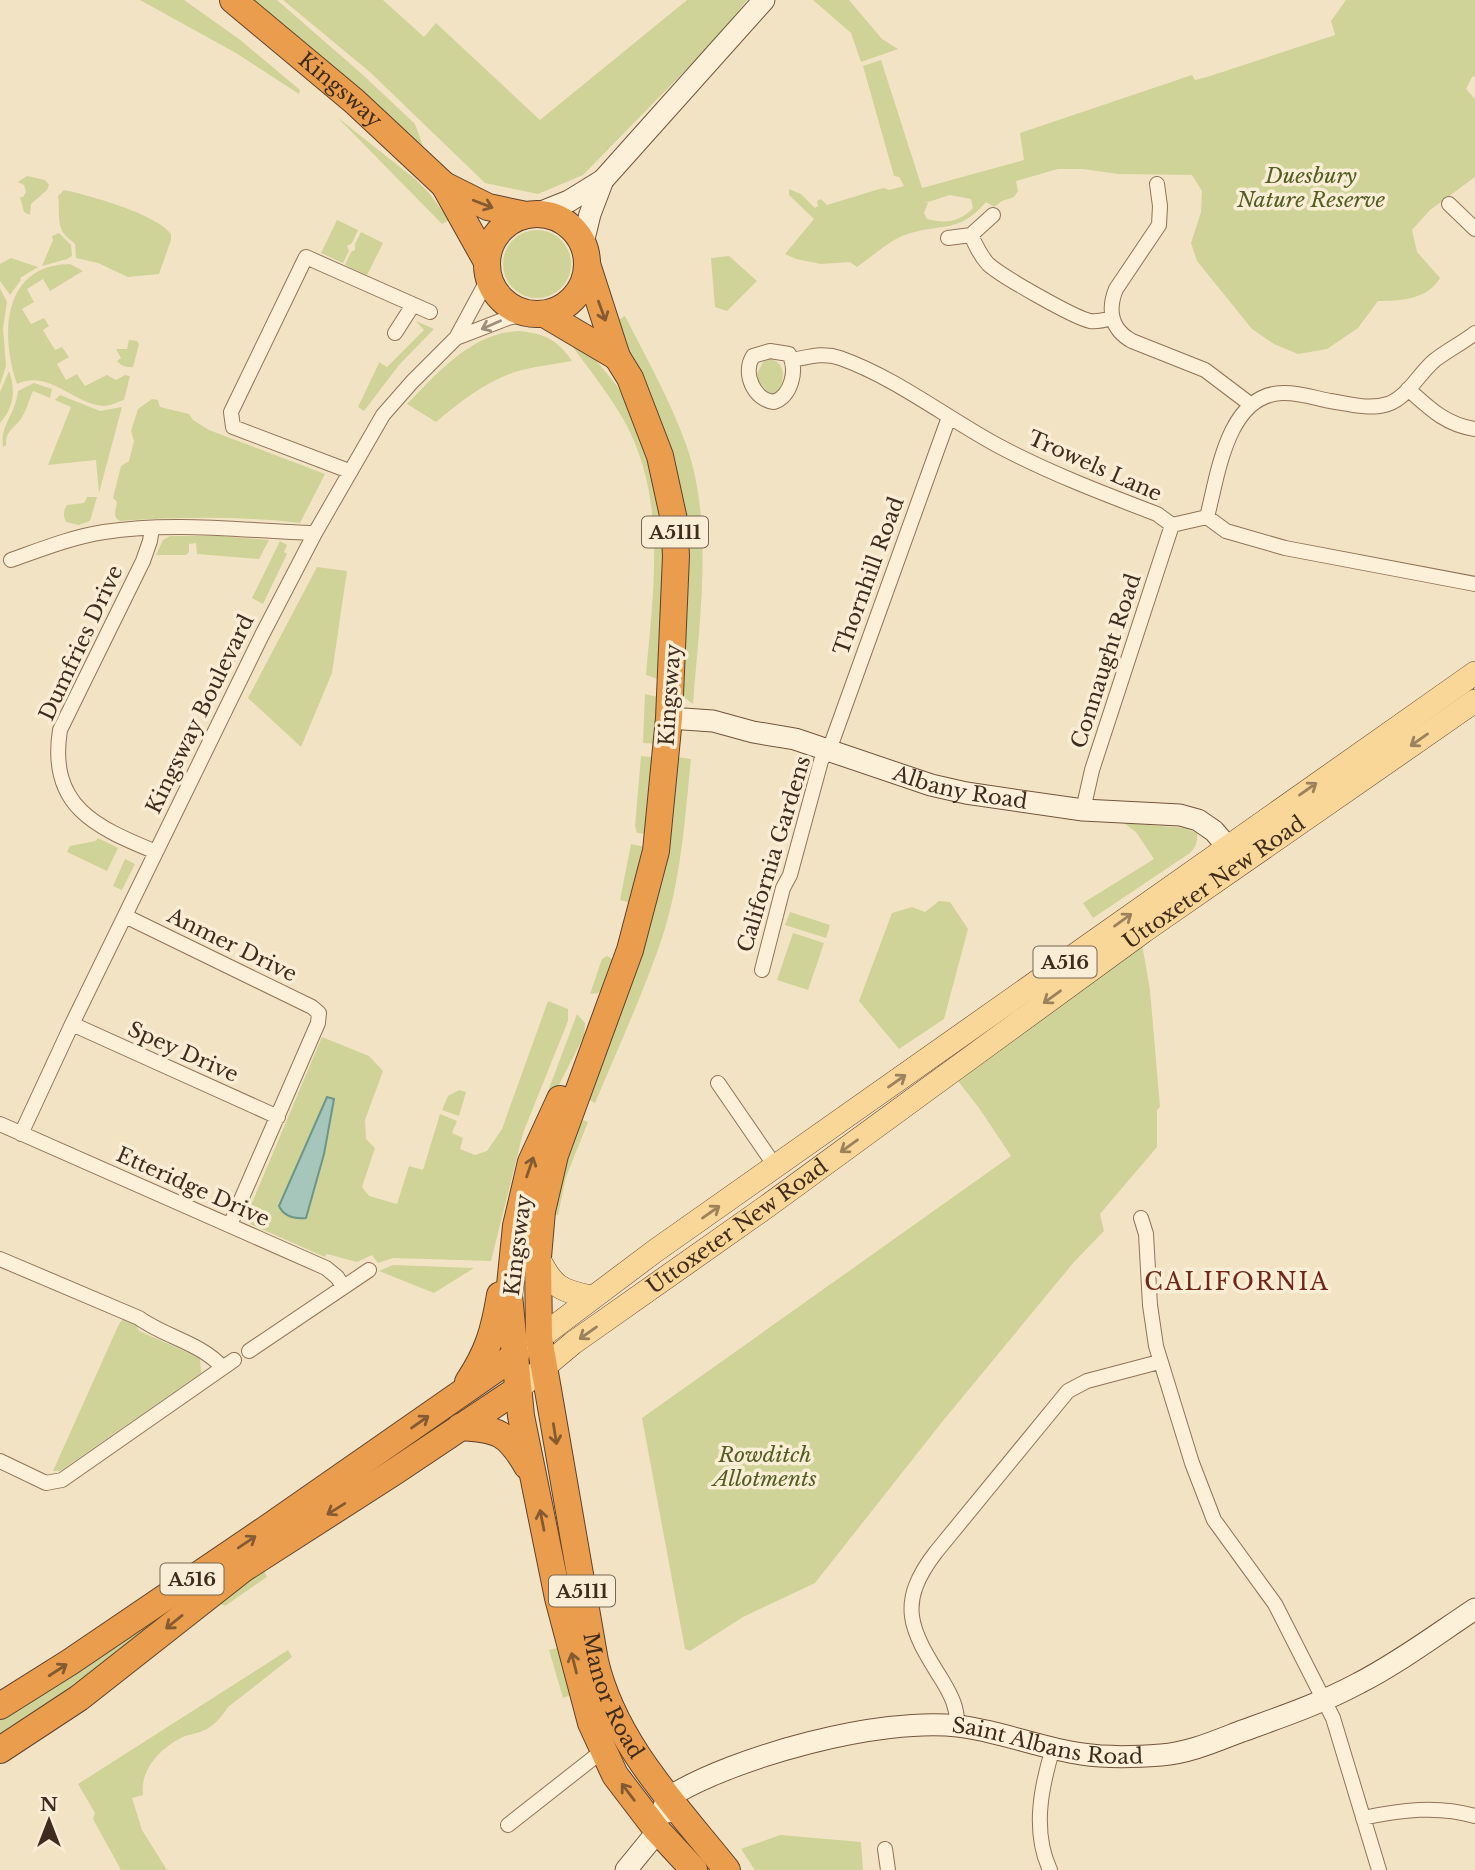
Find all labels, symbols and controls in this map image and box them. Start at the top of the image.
street label: Kingsway [293,47,388,134]
park label: Duesbury Nature Reserve [1236,163,1386,213]
one-way arrow [472,199,494,212]
one-way arrow [597,299,609,321]
one-way arrow [481,319,502,332]
street label: Trowels Lane [1024,425,1166,507]
street label: Thornhill Road [828,493,910,659]
road number: A5111 [642,516,708,548]
street label: Dumfries Drive [34,561,128,725]
street label: Connaught Road [1066,570,1146,752]
street label: Kingsway Boulevard [140,610,260,818]
street label: Kingsway [653,643,687,747]
one-way arrow [1410,733,1429,747]
street label: California Gardens [732,753,816,955]
street label: Albany Road [889,760,1029,815]
one-way arrow [1298,782,1317,796]
street label: Uttoxeter New Road [1118,810,1310,955]
street label: Anmer Drive [162,902,301,988]
one-way arrow [1113,913,1132,928]
road number: A516 [1034,946,1096,978]
one-way arrow [1043,990,1062,1005]
street label: Spey Drive [124,1016,242,1088]
one-way arrow [887,1073,906,1088]
one-way arrow [840,1139,859,1154]
street label: Etteridge Drive [112,1142,274,1232]
street label: Uttoxeter New Road [642,1153,833,1300]
one-way arrow [524,1156,537,1178]
street label: Kingsway [499,1192,537,1297]
one-way arrow [701,1205,720,1219]
district label: CALIFORNIA [1144,1268,1330,1296]
one-way arrow [579,1325,598,1340]
one-way arrow [410,1415,429,1429]
one-way arrow [549,1422,562,1445]
park label: Rowditch Allotments [710,1442,817,1492]
one-way arrow [327,1502,347,1516]
one-way arrow [534,1509,548,1532]
one-way arrow [236,1535,256,1549]
road number: A516 [160,1564,224,1595]
road number: A5111 [549,1576,615,1606]
one-way arrow [165,1614,183,1629]
street label: Manor Road [577,1631,649,1764]
one-way arrow [567,1653,580,1675]
one-way arrow [48,1662,67,1677]
street label: Saint Albans Road [951,1712,1144,1770]
one-way arrow [621,1783,636,1801]
north arrow [14,1786,84,1856]
text: N [40,1793,58,1816]

